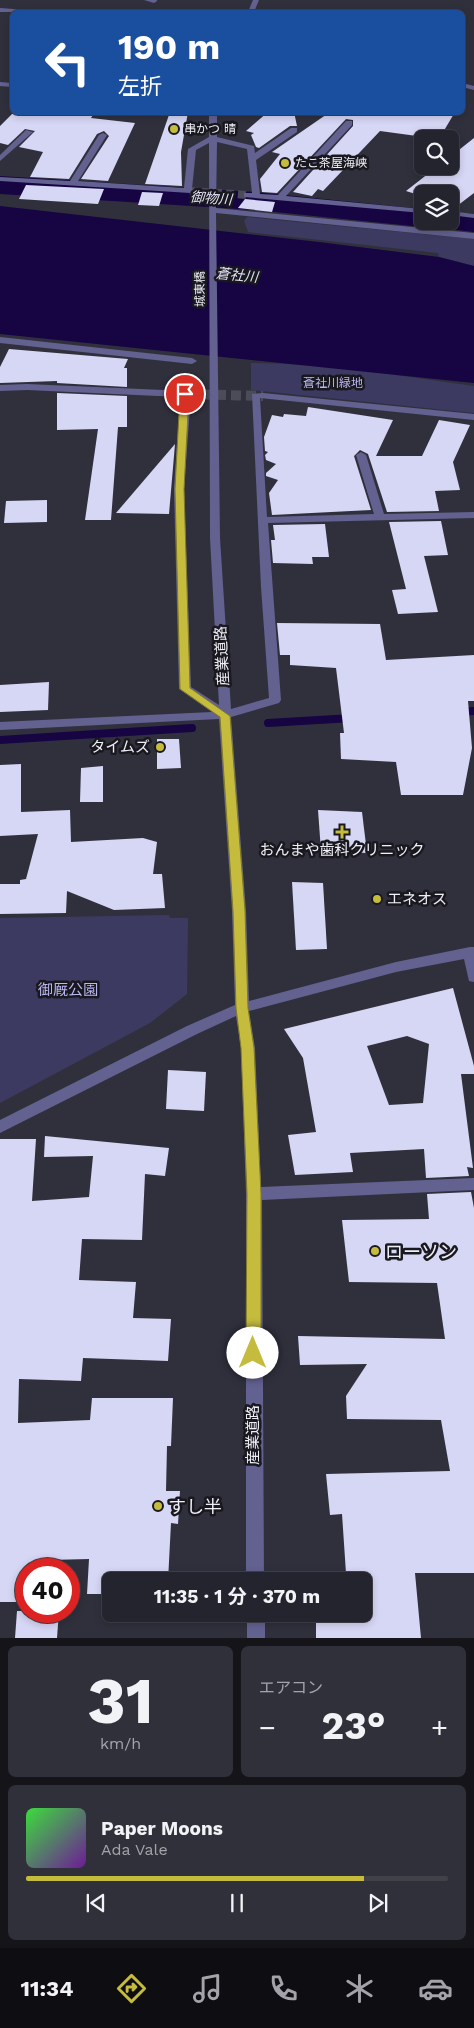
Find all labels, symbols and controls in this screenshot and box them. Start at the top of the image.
text: 190 m [118,26,220,68]
icon: left [35,30,100,95]
text: 左折 [118,74,162,99]
place label: 串かつ 晴 [184,122,236,136]
marker: 串かつ 晴 [168,123,180,135]
map controls [414,130,459,230]
button: search [414,130,459,175]
place label: たこ茶屋海峡 [295,156,367,170]
marker: たこ茶屋海峡 [279,157,291,169]
button: layers [414,185,459,230]
water label: 御物川 [189,189,235,208]
water label: 蒼社川 [215,265,261,285]
street label: 城東橋 [193,271,207,307]
pin [164,373,206,415]
park label: 蒼社川緑地 [303,376,363,390]
icon: arrive [171,380,199,408]
street label: 産業道路 [211,626,233,686]
place label: タイムズ [90,738,150,756]
marker: タイムズ [154,741,166,753]
marker: おんまや歯科クリニック [335,825,349,839]
place label: おんまや歯科クリニック [259,841,425,859]
place label: エネオス [387,890,447,908]
marker: エネオス [371,893,383,905]
park label: 御厩公園 [38,981,98,999]
place label: ローソン [385,1241,457,1262]
marker: ローソン [369,1245,381,1257]
position arrow [226,1326,278,1378]
street label: 産業道路 [244,1405,262,1465]
place label: すし半 [168,1496,222,1517]
marker: すし半 [152,1500,164,1512]
speed limit sign: 40 [15,1558,80,1623]
text: 11:35 · 1 分 · 370 m [154,1585,320,1608]
text: 31 [87,1663,154,1739]
text: エアコン [259,1678,323,1697]
text: 23° [322,1704,386,1748]
text: − [259,1711,276,1744]
text: + [431,1711,448,1744]
text: km/h [100,1734,141,1753]
text: Paper Moons [101,1817,223,1840]
text: Ada Vale [101,1840,168,1859]
icon: previous [82,1889,110,1917]
icon: pause [223,1889,251,1917]
icon: next [364,1889,392,1917]
icon: directions [114,1971,149,2006]
icon: music [190,1971,225,2006]
icon: phone [266,1971,301,2006]
icon: climate [342,1971,377,2006]
icon: car [418,1971,453,2006]
text: 11:34 [21,1976,73,2001]

